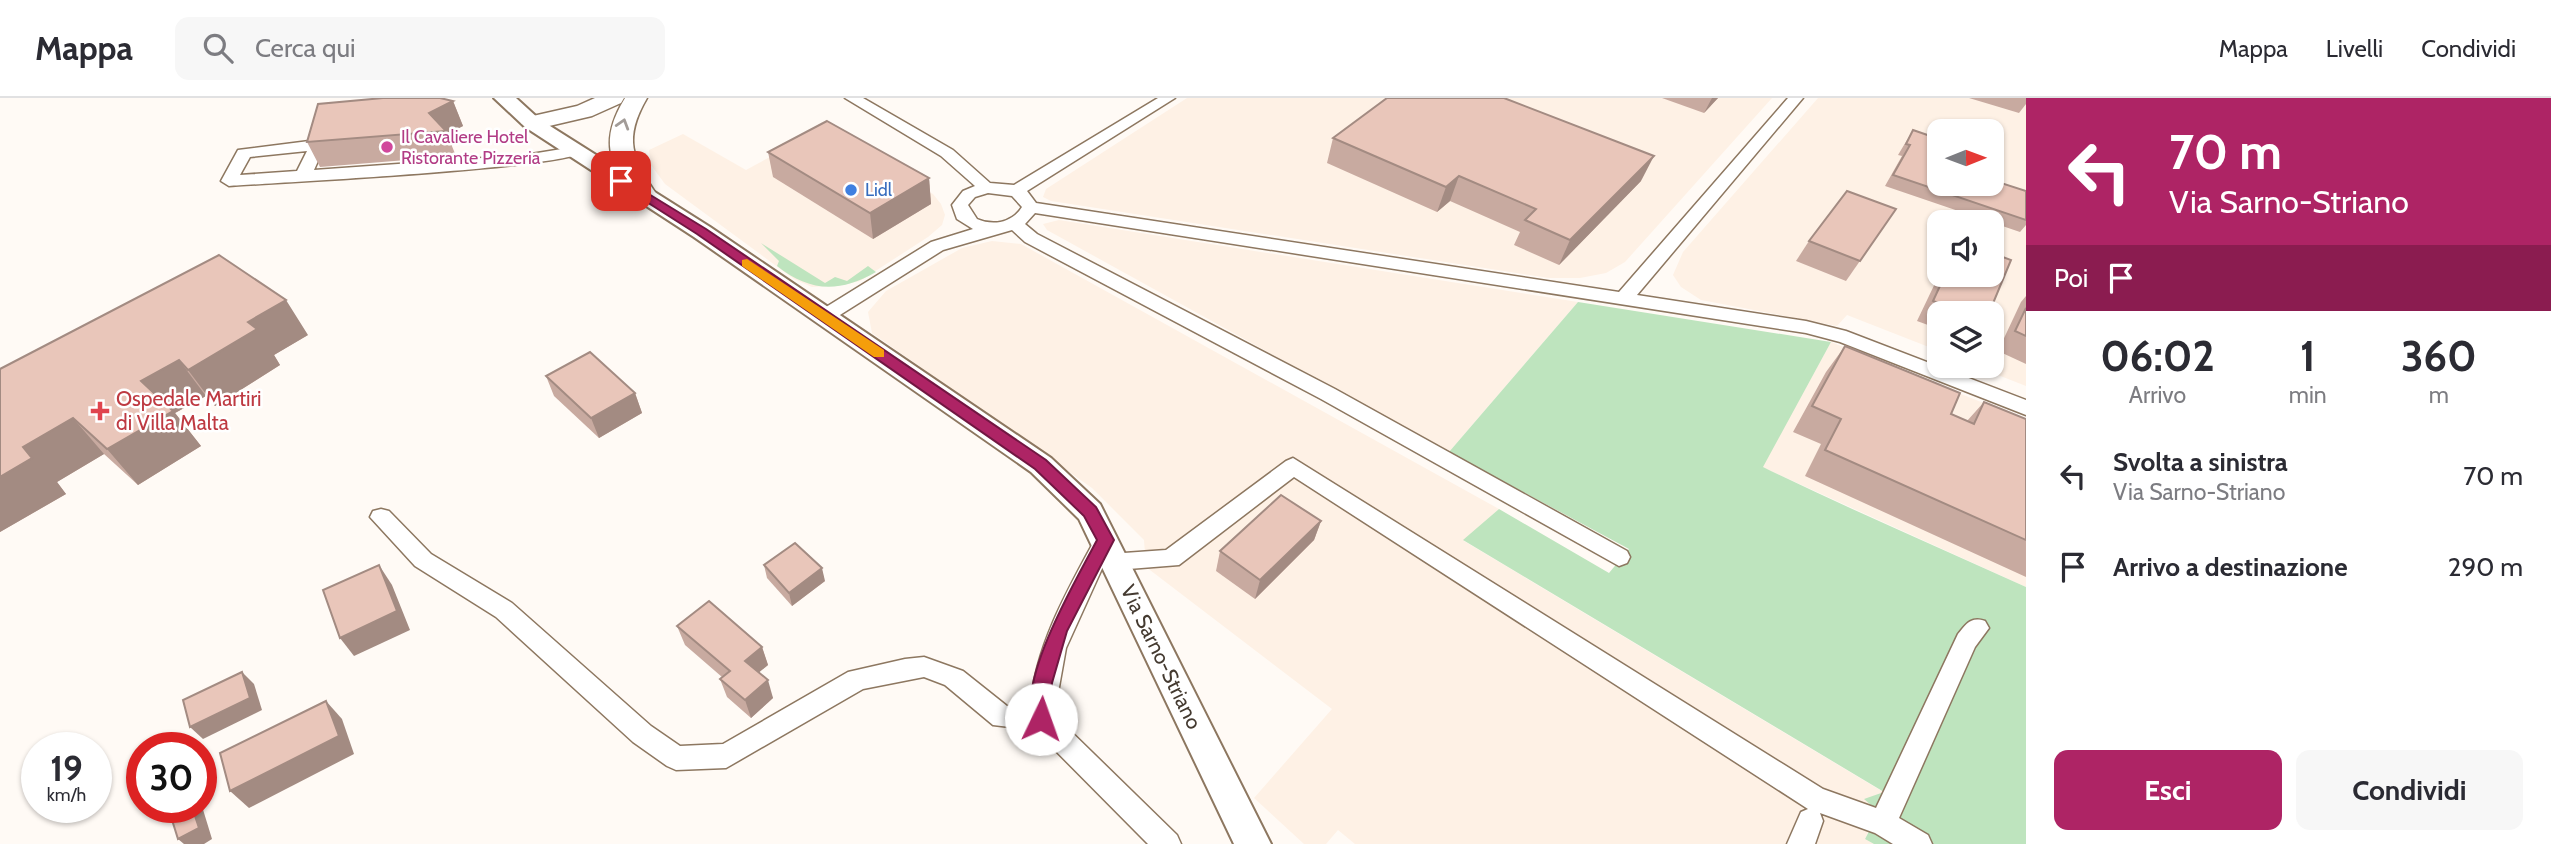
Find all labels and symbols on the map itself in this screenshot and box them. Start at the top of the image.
one-way arrow [614,118,629,130]
north arrow [1927,119,2004,196]
place label: Il Cavaliere Hotel Ristorante Pizzeria [401,126,541,169]
marker: Il Cavaliere Hotel Ristorante Pizzeria [379,139,395,155]
pin [591,151,651,211]
place label: Lidl [865,179,893,201]
marker: Lidl [843,182,859,198]
place label: Ospedale Martiri di Villa Malta [116,386,262,435]
marker: Ospedale Martiri di Villa Malta [90,401,110,421]
street label: Via Sarno-Striano [1116,581,1207,733]
position arrow [1004,682,1078,756]
speed limit sign: 30 [126,732,217,823]

